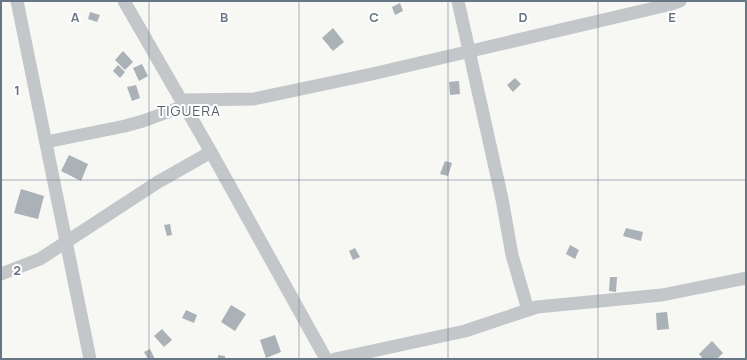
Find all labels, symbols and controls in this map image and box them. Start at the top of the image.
text: A [71,8,80,26]
text: B [220,8,228,26]
text: C [369,8,379,26]
text: D [518,8,528,26]
text: E [668,8,676,26]
text: 1 [14,81,20,99]
district label: TIGUERA [157,101,221,120]
text: 2 [13,261,21,279]

